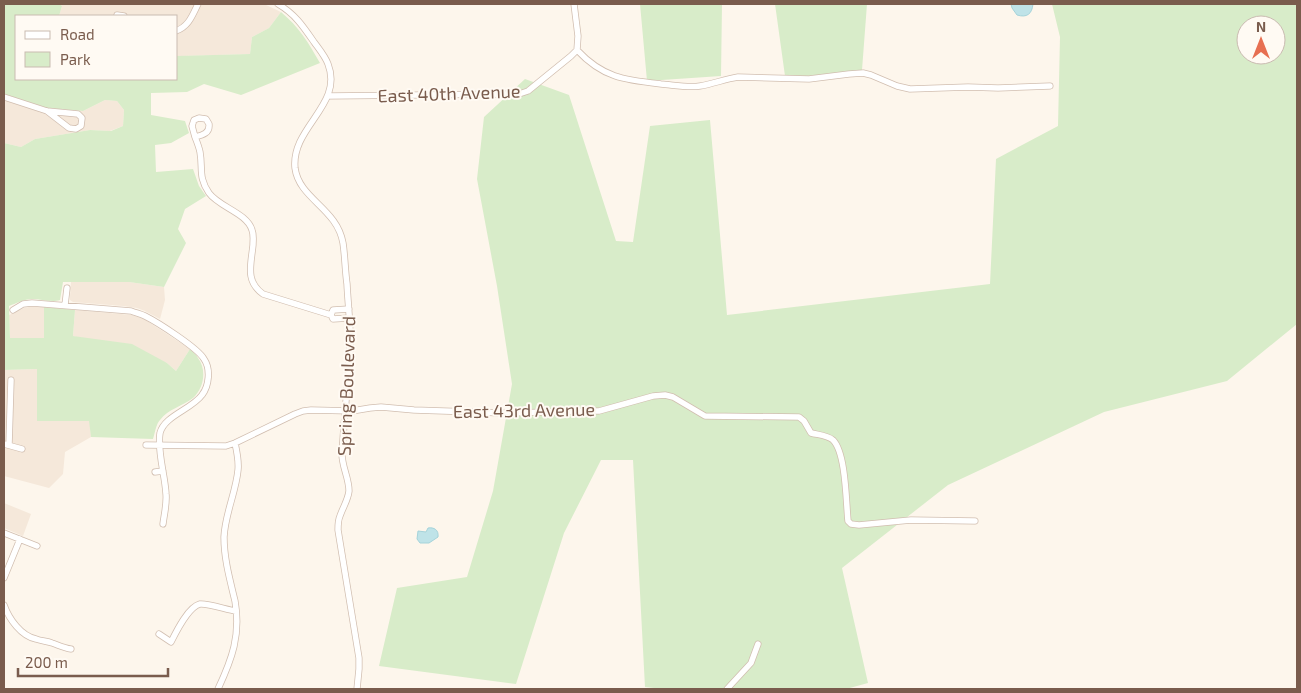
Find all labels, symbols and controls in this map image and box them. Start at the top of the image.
legend [15,15,178,80]
north arrow [1236,15,1286,65]
text: N [1256,18,1266,35]
text: Road [60,25,95,43]
text: Park [60,50,91,68]
street label: East 40th Avenue [377,80,521,106]
street label: Spring Boulevard [333,316,359,456]
street label: East 43rd Avenue [453,398,595,422]
scale bar [18,646,168,678]
text: 200 m [25,653,68,671]

